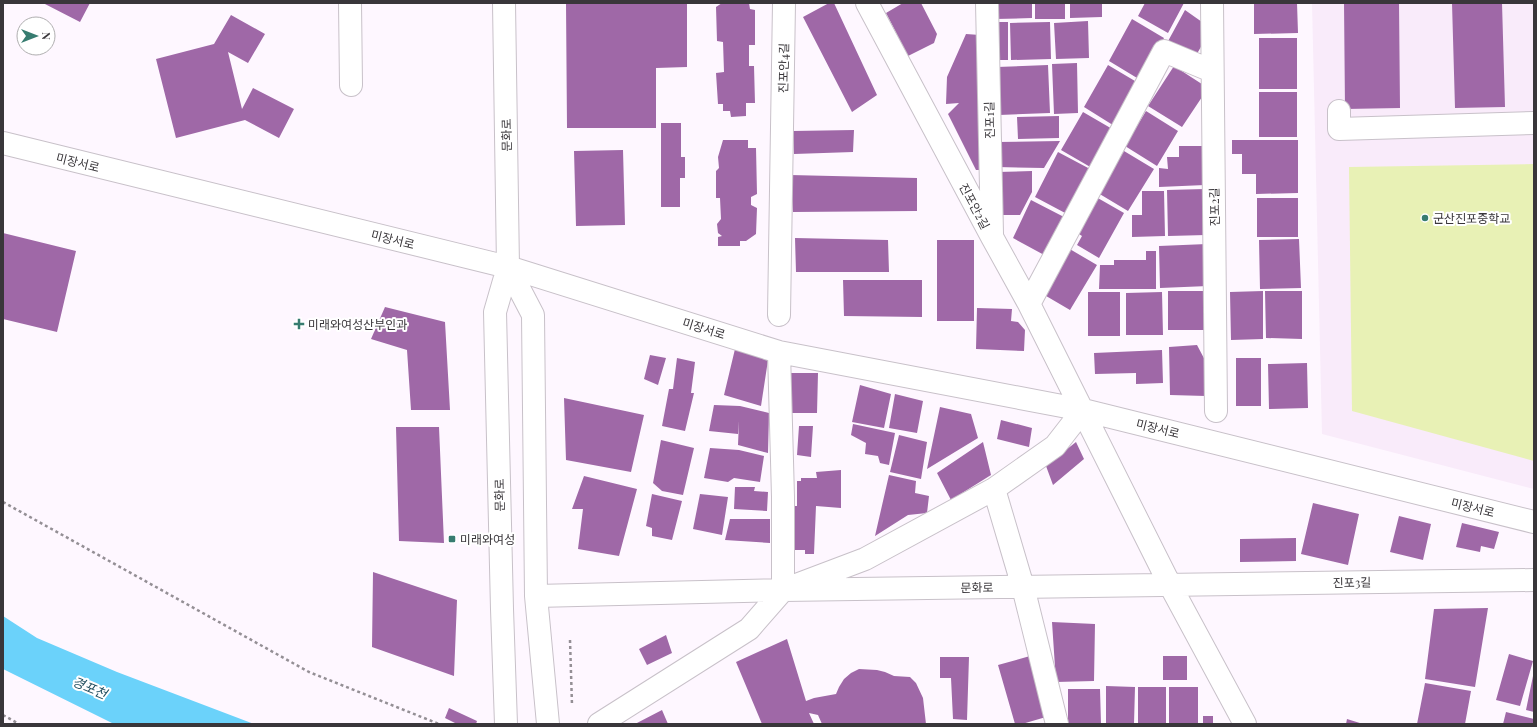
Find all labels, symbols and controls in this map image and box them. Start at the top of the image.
north arrow [16,16,56,56]
text: N [39,32,54,40]
street label: 진포안4길 [775,43,791,93]
street label: 진포1길 [981,101,997,139]
street label: 문화로 [498,118,514,152]
street label: 미장서로 [55,149,101,175]
street label: 진포안2길 [956,180,994,232]
street label: 진포2길 [1206,187,1222,227]
place label: 군산진포중학교 [1433,210,1510,226]
marker: 군산진포중학교 [1420,213,1430,223]
street label: 미장서로 [370,226,416,252]
street label: 미장서로 [681,314,727,342]
place label: 미래와여성산부인과 [308,316,407,332]
marker: 미래와여성산부인과 [293,318,305,330]
street label: 미장서로 [1135,415,1181,441]
street label: 문화로 [491,478,507,512]
street label: 미장서로 [1450,494,1496,520]
place label: 미래와여성 [460,531,515,547]
marker: 미래와여성 [447,534,457,544]
street label: 진포3길 [1333,574,1371,590]
street label: 문화로 [960,579,994,595]
water label: 경포천 [70,672,111,702]

